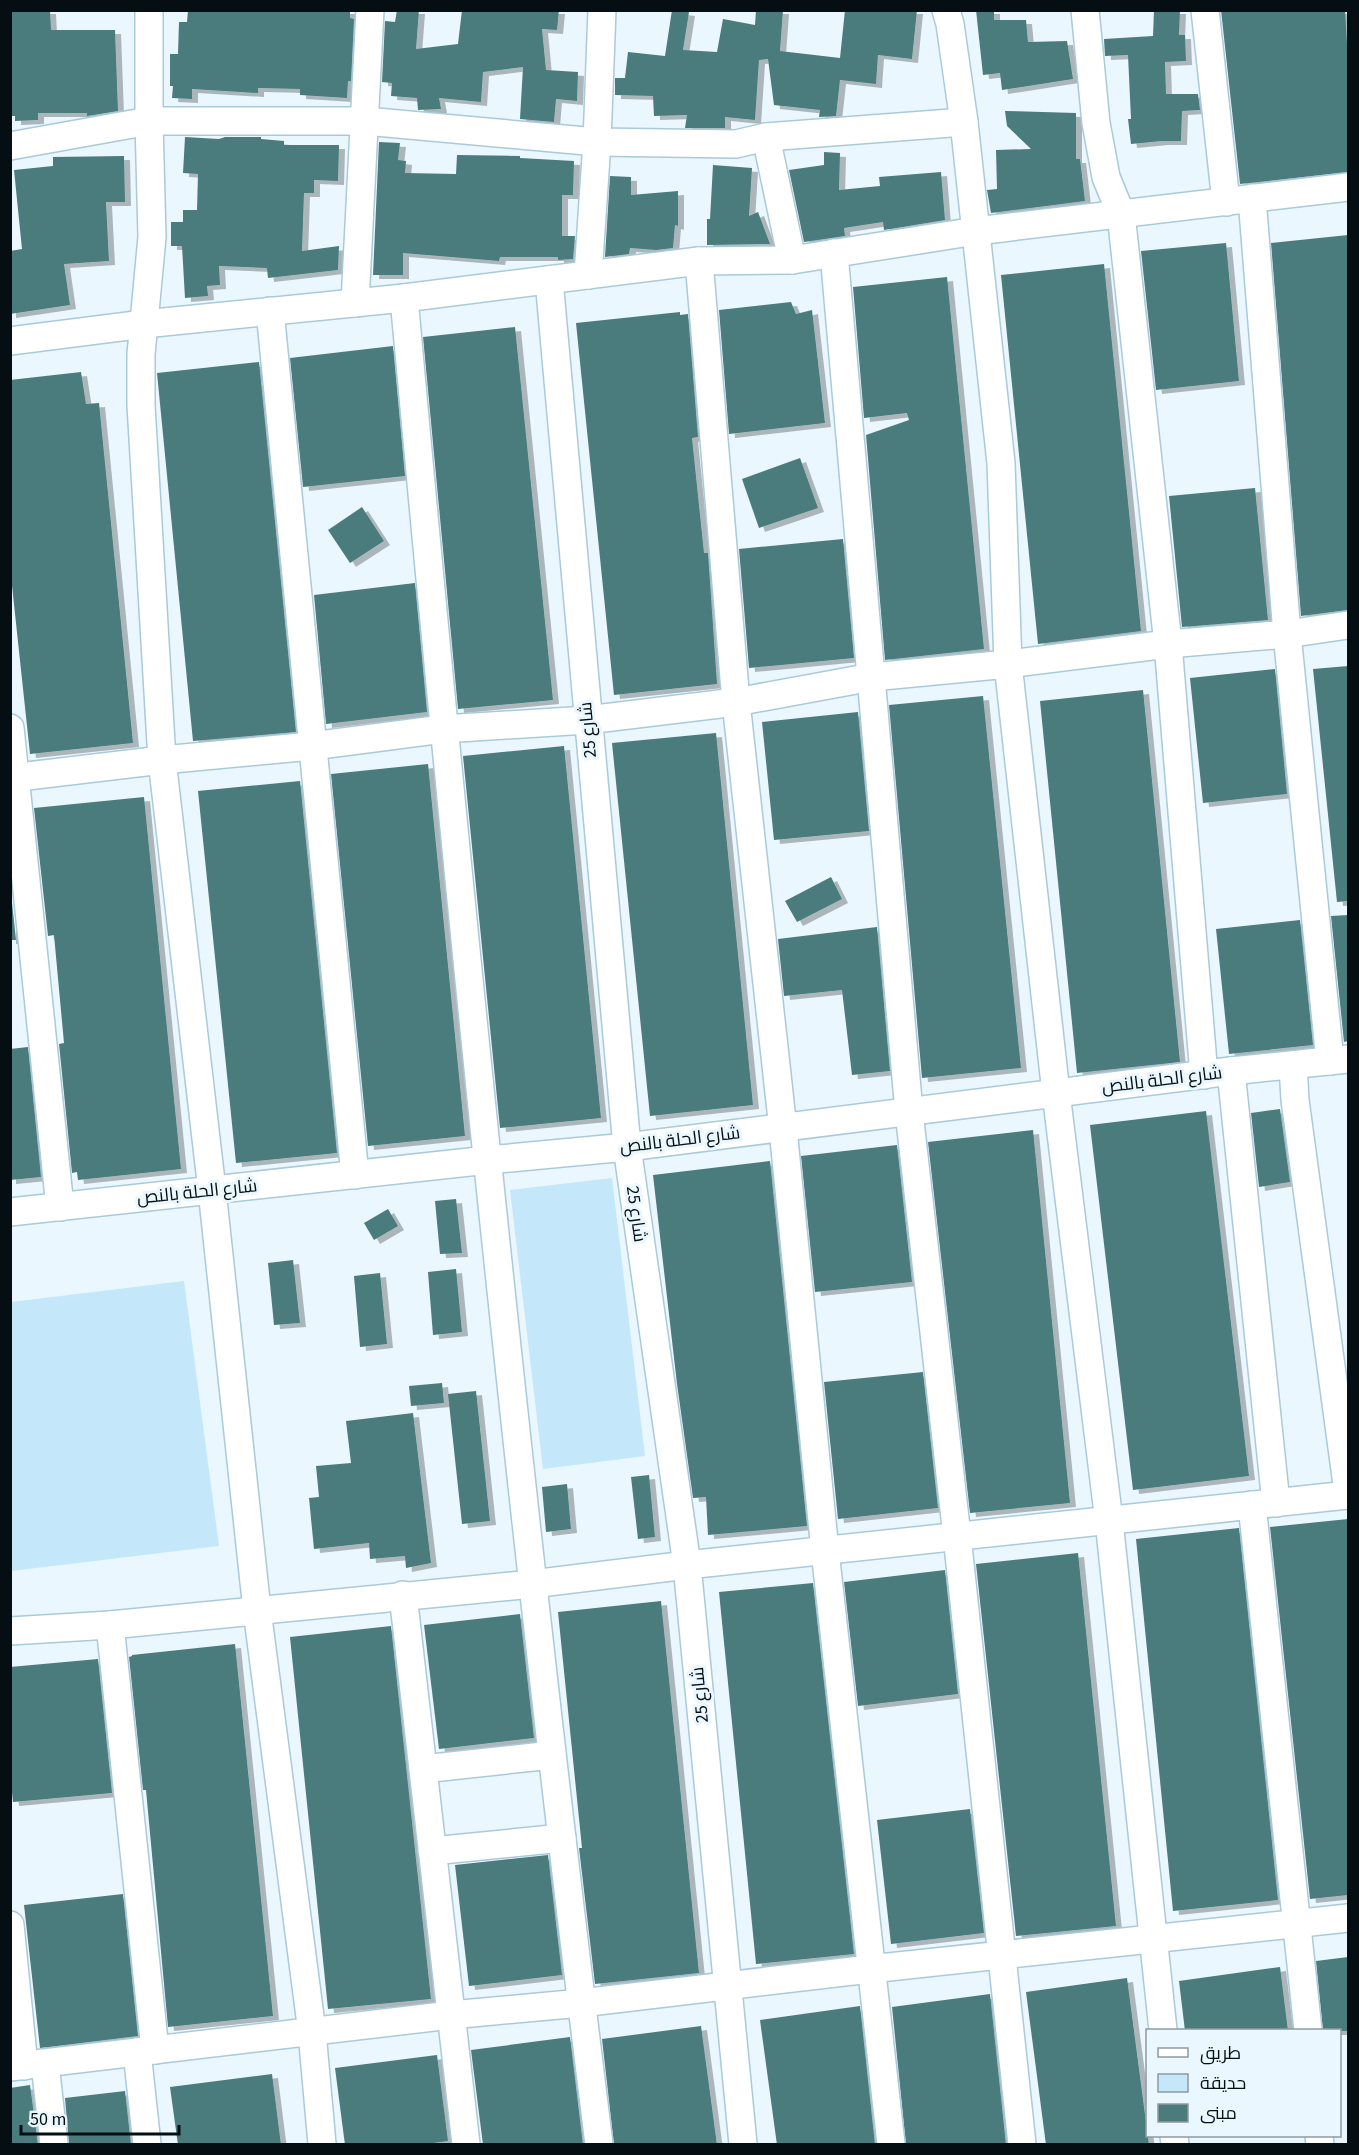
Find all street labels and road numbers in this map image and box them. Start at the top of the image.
street label: شارع 25 [573,701,603,759]
street label: شارع الحلة بالنص [1100,1060,1224,1100]
street label: شارع الحلة بالنص [618,1120,742,1160]
street label: شارع الحلة بالنص [136,1173,258,1211]
street label: شارع 25 [620,1184,652,1244]
street label: شارع 25 [685,1666,715,1724]

